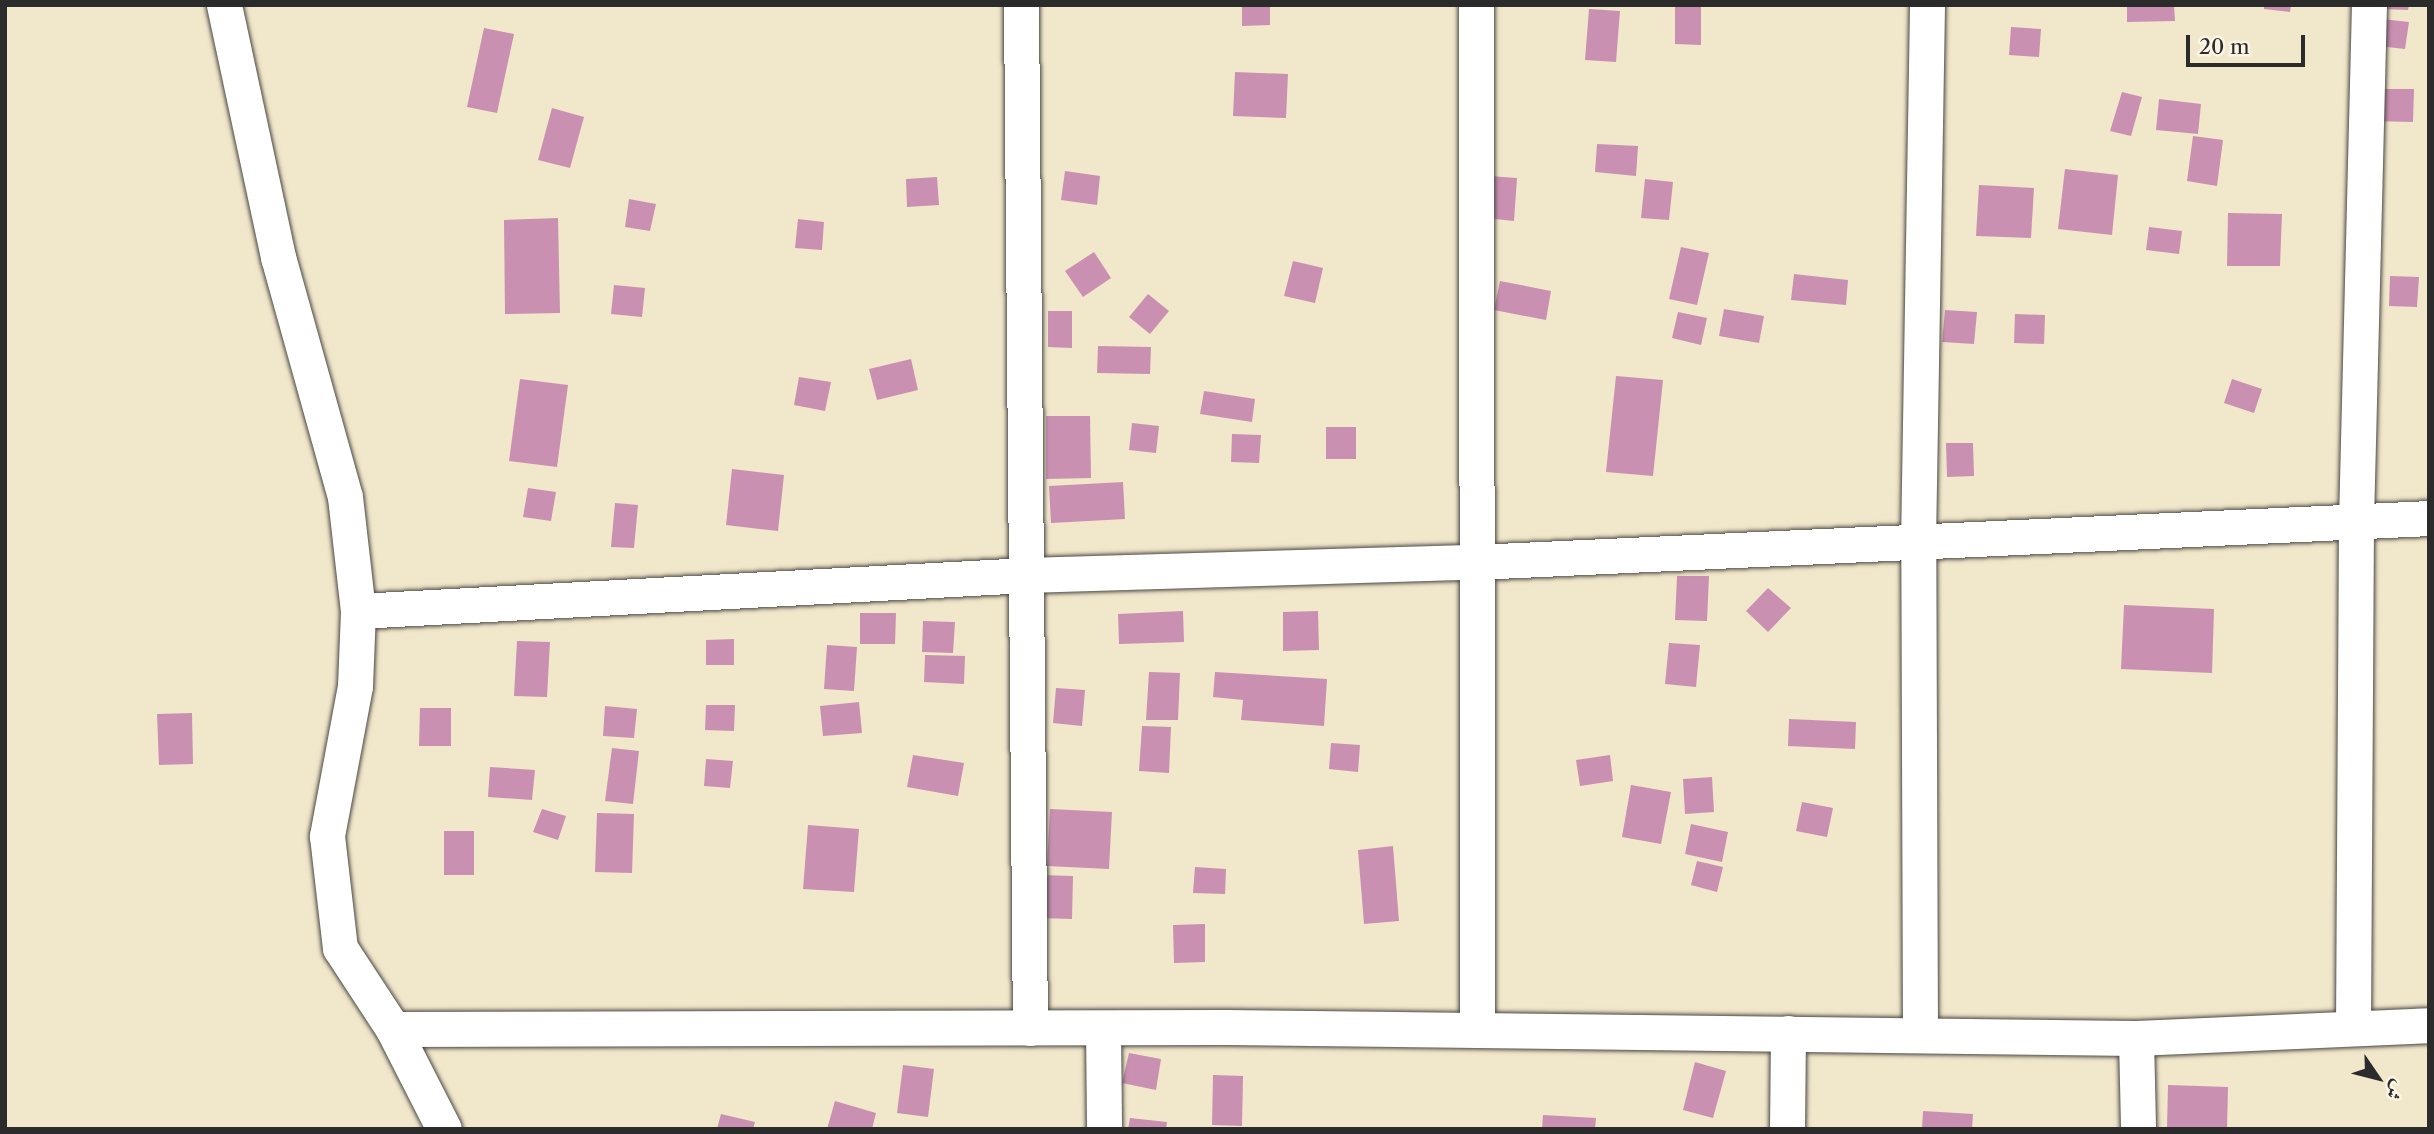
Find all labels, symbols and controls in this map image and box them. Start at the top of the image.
scale bar [2189,21,2308,65]
text: 20 m [2199,34,2250,59]
north arrow [2343,1043,2413,1113]
text: ش [2381,1076,2410,1105]

